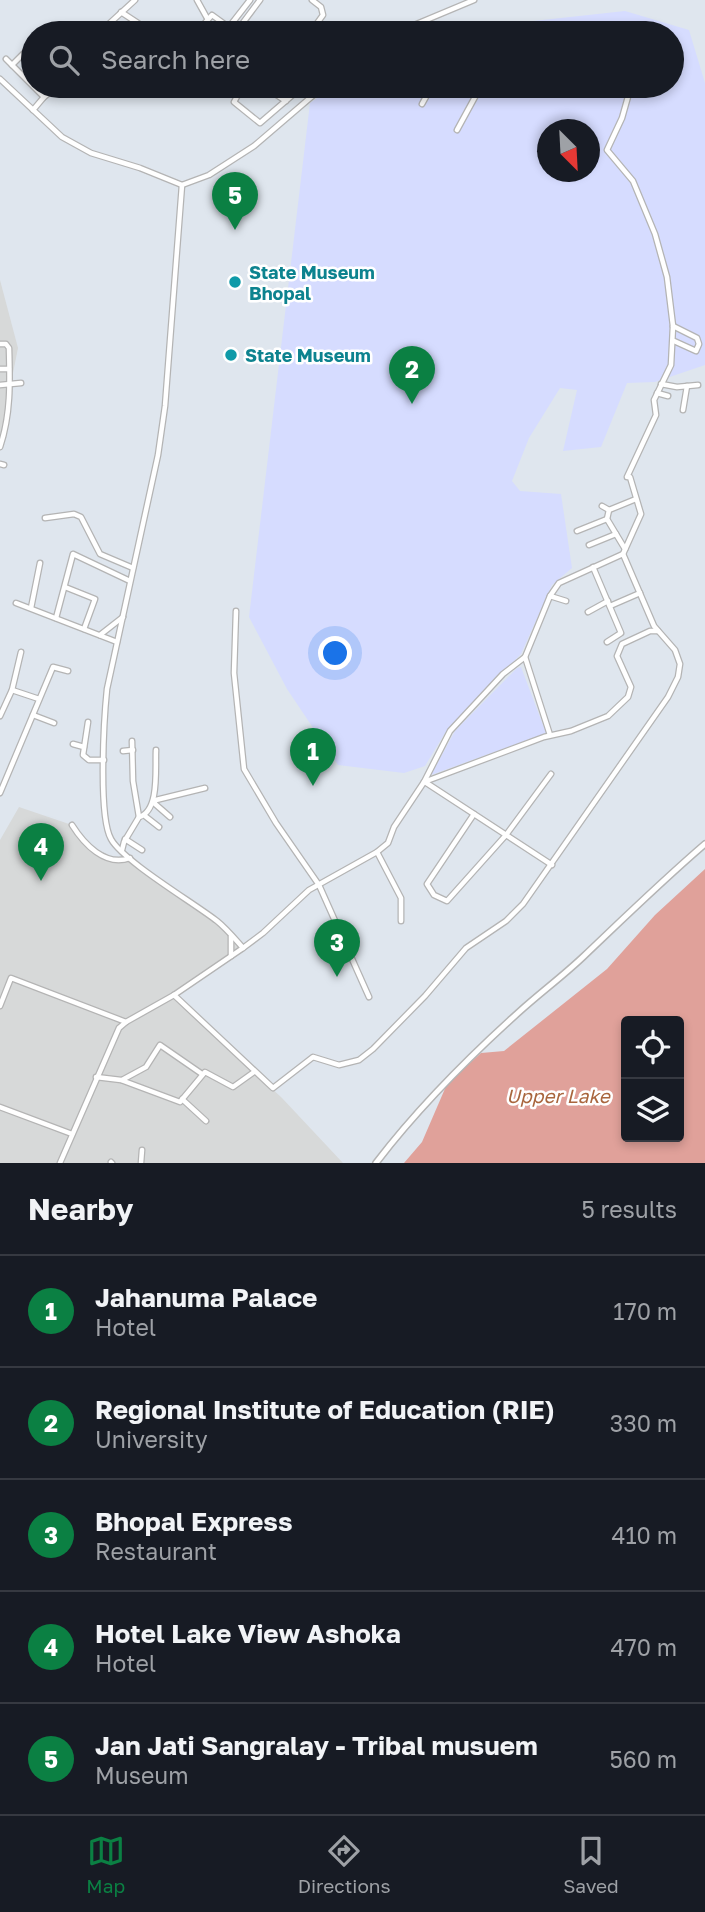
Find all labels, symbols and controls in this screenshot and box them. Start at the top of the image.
search box [21,21,684,98]
icon: search [45,41,83,79]
text: Search here [101,44,250,75]
north arrow [537,119,600,182]
pin: 5 [212,172,258,230]
place label: State Museum Bhopal [249,261,375,304]
marker: State Museum Bhopal [227,274,243,290]
place label: State Museum [245,344,371,366]
pin: 2 [389,346,435,404]
marker: State Museum [223,347,239,363]
your location [318,636,352,670]
pin: 1 [290,728,336,786]
pin: 4 [18,823,64,881]
pin: 3 [314,919,360,977]
map controls [621,1016,684,1142]
button: locate [621,1016,684,1079]
button: layers [621,1079,684,1142]
water label: Upper Lake [506,1084,612,1107]
text: Nearby [28,1191,133,1227]
text: 5 results [581,1195,677,1223]
text: Jahanuma Palace [95,1282,317,1313]
text: 1 [45,1297,57,1325]
text: 170 m [613,1297,677,1325]
text: Hotel [95,1313,156,1341]
text: Regional Institute of Education (RIE) [95,1394,555,1425]
text: 2 [44,1409,58,1437]
text: 330 m [610,1409,677,1437]
text: University [95,1425,208,1453]
text: Bhopal Express [95,1506,292,1537]
text: 3 [44,1521,58,1549]
text: 410 m [611,1521,677,1549]
text: Restaurant [95,1537,217,1565]
text: Hotel Lake View Ashoka [95,1618,401,1649]
text: 4 [44,1633,58,1661]
text: 470 m [610,1633,677,1661]
text: Hotel [95,1649,156,1677]
text: Jan Jati Sangralay - Tribal musuem [95,1730,538,1761]
text: 5 [44,1745,58,1773]
text: 560 m [609,1745,677,1773]
text: Museum [95,1761,189,1789]
tab: Map [86,1832,125,1897]
tab: Directions [298,1832,391,1897]
tab: Saved [563,1832,619,1897]

